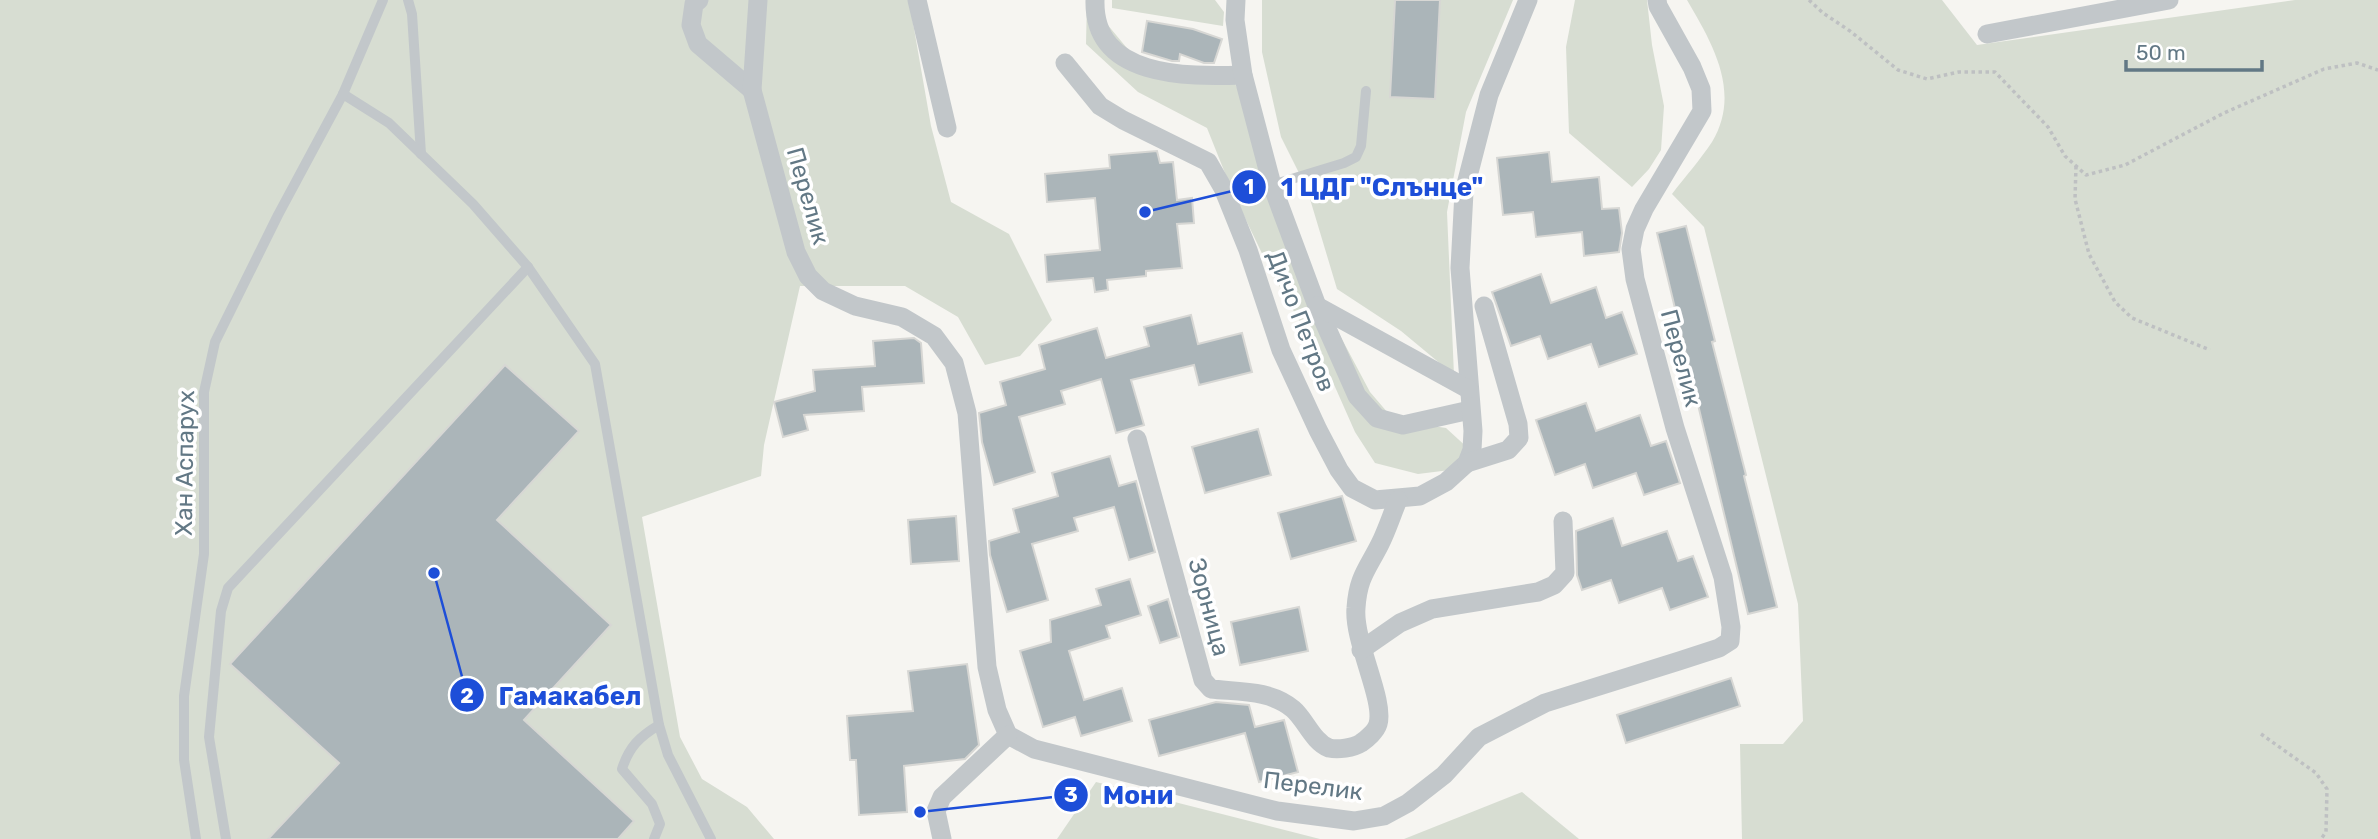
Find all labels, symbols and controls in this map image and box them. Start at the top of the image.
scale bar [2126,28,2262,72]
text: 50 m [2136,40,2186,65]
street label: Перелик [781,144,835,248]
callout: 1 ЦДГ "Слънце" [1232,164,1497,211]
text: 1 ЦДГ "Слънце" [1281,172,1483,203]
text: 1 [1244,174,1254,199]
street label: Дичо Петров [1261,246,1341,396]
street label: Перелик [1655,306,1707,410]
street label: Хан Аспарух [170,390,200,536]
street label: Зорница [1182,555,1236,659]
callout: Гамакабел [450,672,656,719]
text: Гамакабел [499,681,641,712]
text: 2 [460,683,474,708]
street label: Перелик [1262,766,1364,806]
callout: Мони [1054,771,1187,818]
text: Мони [1103,780,1173,811]
text: 3 [1064,782,1078,807]

